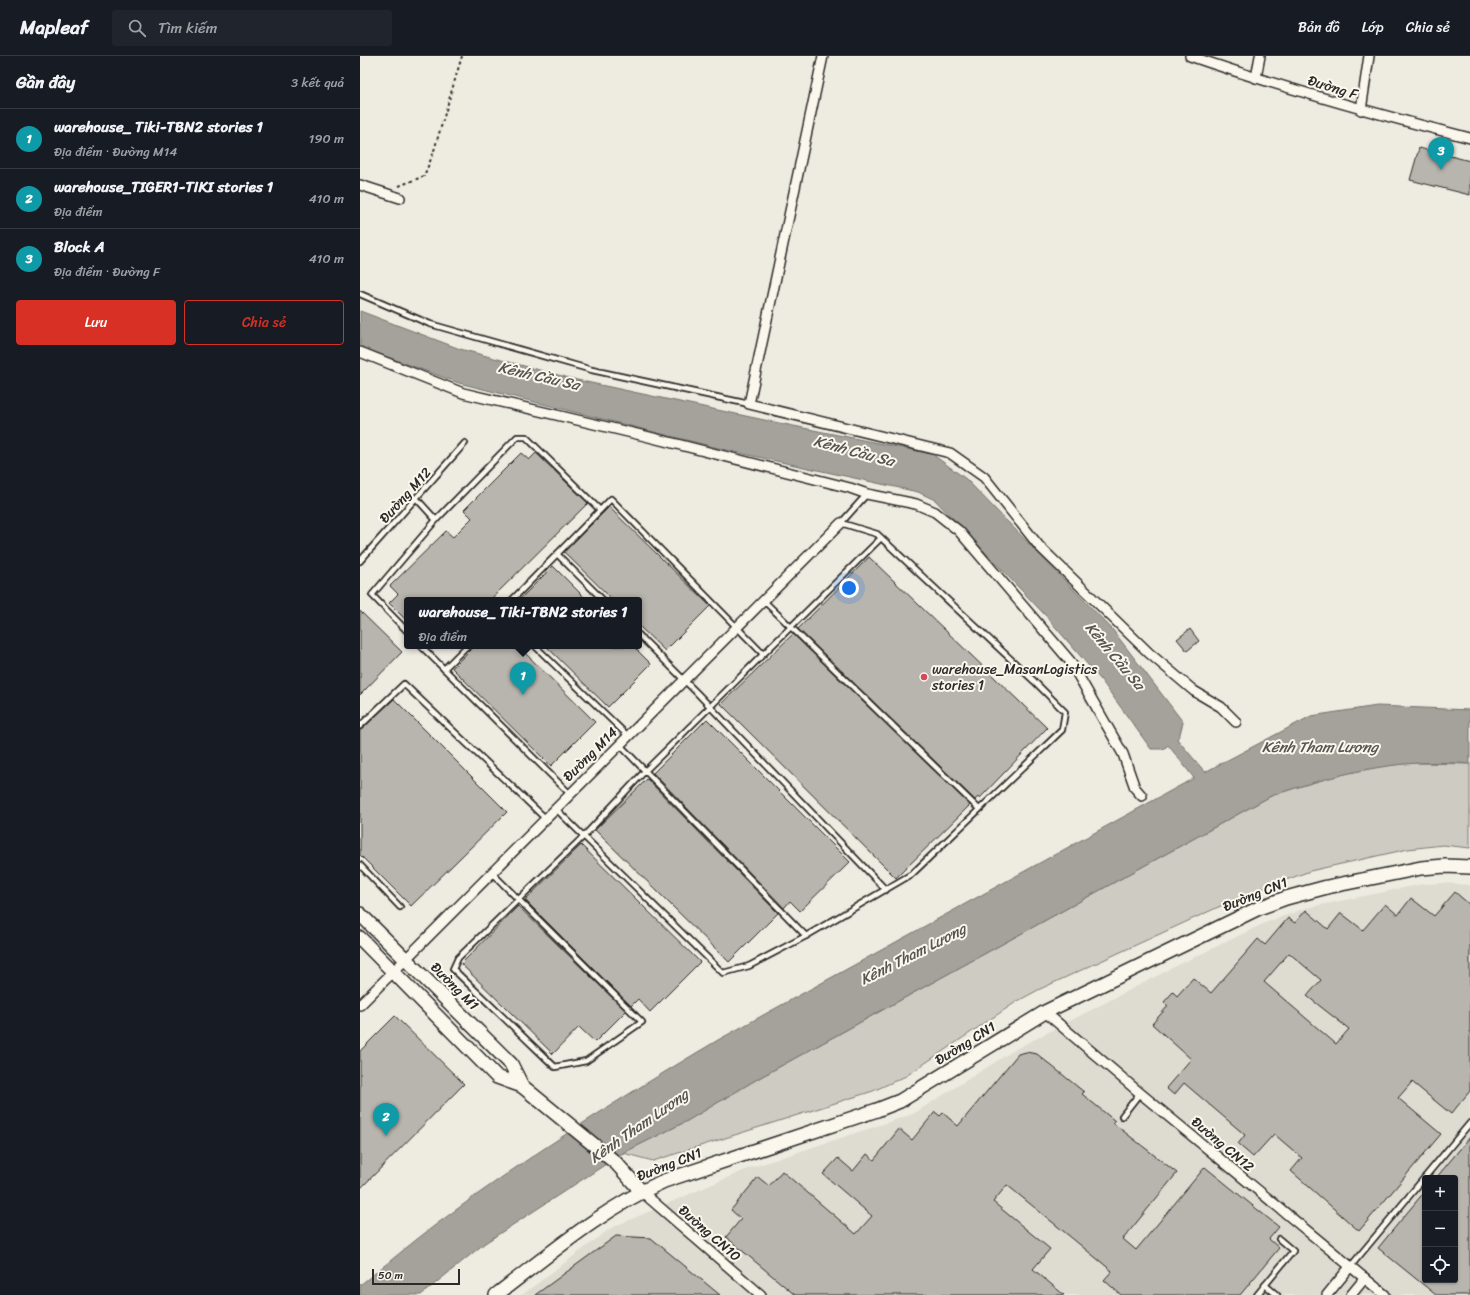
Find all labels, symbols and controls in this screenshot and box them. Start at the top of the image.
search box [112,10,392,46]
text: Mapleaf [20,11,88,44]
text: Tìm kiếm [158,15,217,41]
text: Bản đồ [1298,15,1340,40]
text: Lớp [1362,15,1384,40]
text: Chia sẻ [1406,15,1450,40]
icon: search [126,17,148,39]
text: Gần đây [16,67,75,97]
street label: Đường F [1305,68,1362,107]
text: 3 kết quả [291,71,344,94]
text: warehouse_ Tiki-TBN2 stories 1 [54,114,263,140]
text: 1 [26,127,32,150]
text: 190 m [309,127,344,150]
pin: 3 [1428,137,1454,170]
text: Địa điểm · Đường M14 [54,140,177,163]
text: warehouse_TIGER1-TIKI stories 1 [54,174,273,200]
text: 2 [25,187,33,210]
text: 410 m [309,187,344,210]
text: Địa điểm [54,200,102,223]
text: Block A [54,234,105,260]
text: 3 [25,247,33,270]
text: 410 m [309,247,344,270]
text: Địa điểm · Đường F [54,260,160,283]
button: Lưu [16,300,176,345]
button: Chia sẻ [184,300,344,345]
water label: Kênh Cầu Sa [496,354,584,398]
water label: Kênh Cầu Sa [811,428,900,475]
street label: Đường M12 [373,461,438,529]
your location [839,578,859,598]
popup [404,597,642,649]
text: warehouse_ Tiki-TBN2 stories 1 [419,599,627,625]
water label: Kênh Cầu Sa [1079,616,1153,698]
text: Địa điểm [419,625,467,648]
place label: warehouse_MasanLogistics stories 1 [931,657,1098,698]
pin: 1 [510,662,536,695]
marker: warehouse_MasanLogistics stories 1 [919,672,929,682]
street label: Đường M14 [557,721,624,788]
water label: Kênh Tham Lương [1262,734,1380,760]
street label: Đường CN1 [1219,870,1291,919]
water label: Kênh Tham Lương [855,915,972,992]
street label: Đường M1 [424,956,485,1017]
street label: Đường CN1 [930,1015,1001,1072]
water label: Kênh Tham Lương [584,1081,695,1170]
pin: 2 [373,1103,399,1136]
street label: Đường CN12 [1185,1110,1260,1178]
street label: Đường CN1 [633,1141,705,1188]
map controls [1422,1175,1458,1283]
button: + [1422,1175,1458,1211]
street label: Đường CN10 [672,1199,747,1268]
button: − [1422,1211,1458,1247]
button: locate [1422,1247,1458,1283]
text: 50 m [378,1266,403,1285]
scale bar [372,1267,460,1286]

